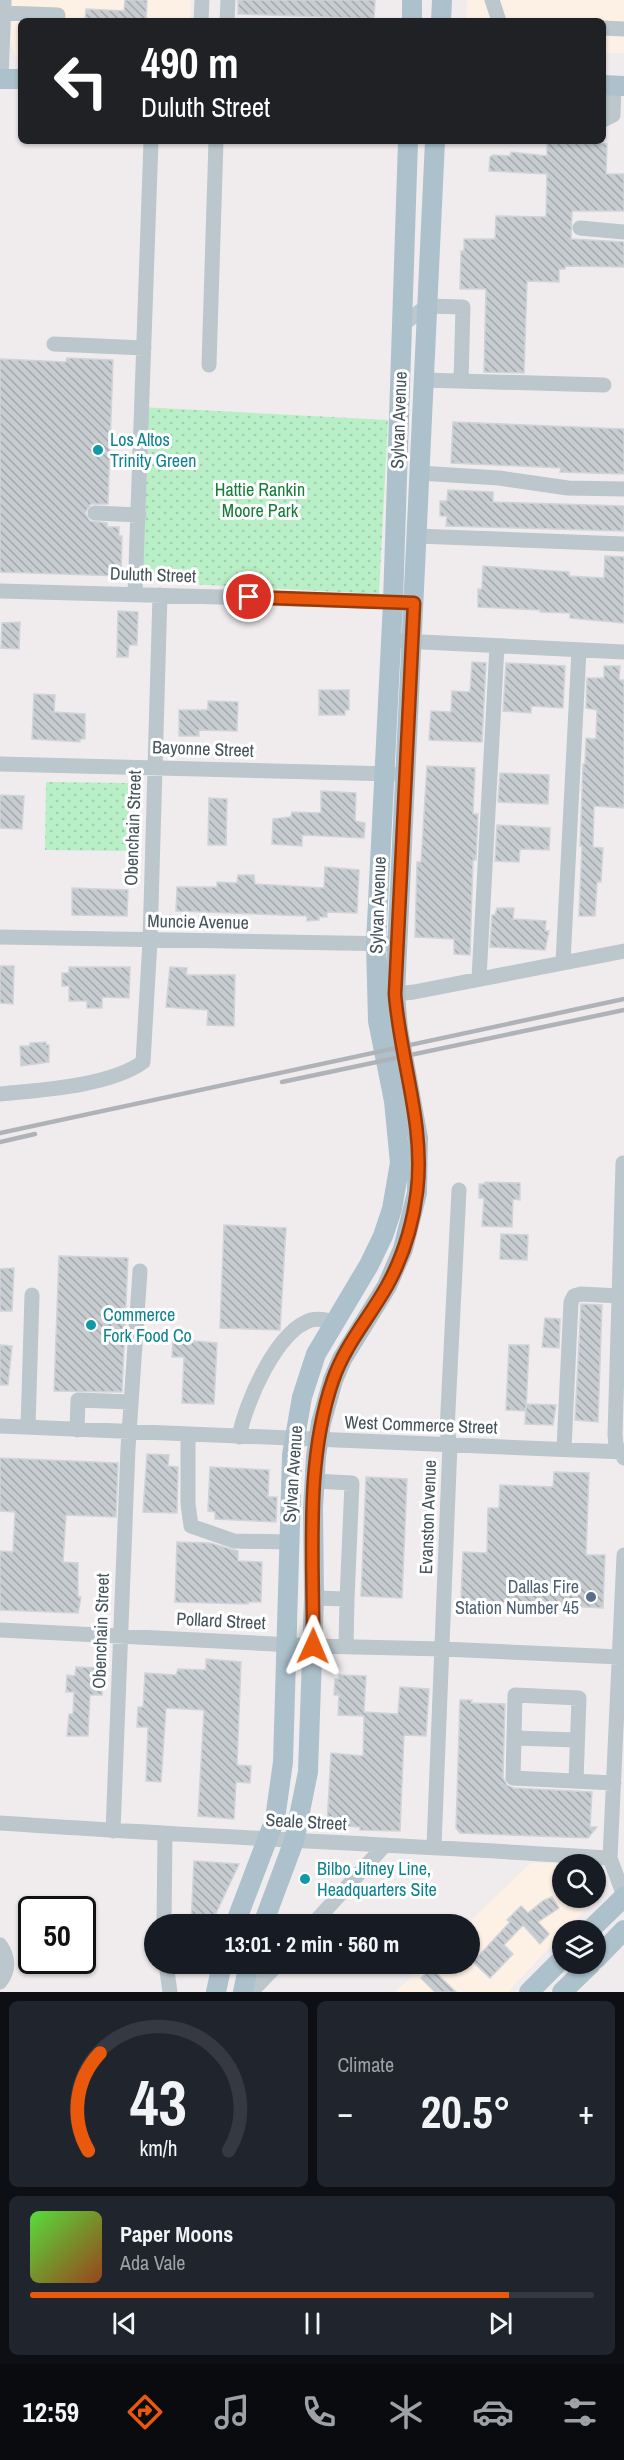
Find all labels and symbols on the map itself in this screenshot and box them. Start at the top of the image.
street label: Sylvan Avenue [384,371,413,469]
place label: Los Altos Trinity Green [110,427,196,473]
marker: Los Altos Trinity Green [91,443,105,457]
park label: Hattie Rankin Moore Park [215,477,305,523]
street label: Duluth Street [110,561,197,588]
pin [223,571,274,622]
street label: Bayonne Street [152,734,254,763]
street label: Obenchain Street [118,770,147,886]
street label: Sylvan Avenue [363,856,392,954]
street label: Muncie Avenue [147,908,249,935]
place label: Commerce Fork Food Co [103,1302,192,1348]
marker: Commerce Fork Food Co [84,1318,98,1332]
street label: West Commerce Street [344,1409,498,1440]
street label: Sylvan Avenue [277,1425,308,1523]
street label: Evanston Avenue [413,1459,442,1575]
street label: Obenchain Street [86,1573,115,1689]
place label: Dallas Fire Station Number 45 [455,1574,579,1620]
marker: Dallas Fire Station Number 45 [584,1590,598,1604]
street label: Pollard Street [176,1606,266,1635]
position arrow [281,1614,345,1678]
street label: Seale Street [265,1807,347,1836]
place label: Bilbo Jitney Line, Headquarters Site [317,1856,437,1902]
marker: Bilbo Jitney Line, Headquarters Site [298,1872,312,1886]
speed limit sign: 50 [18,1896,96,1974]

